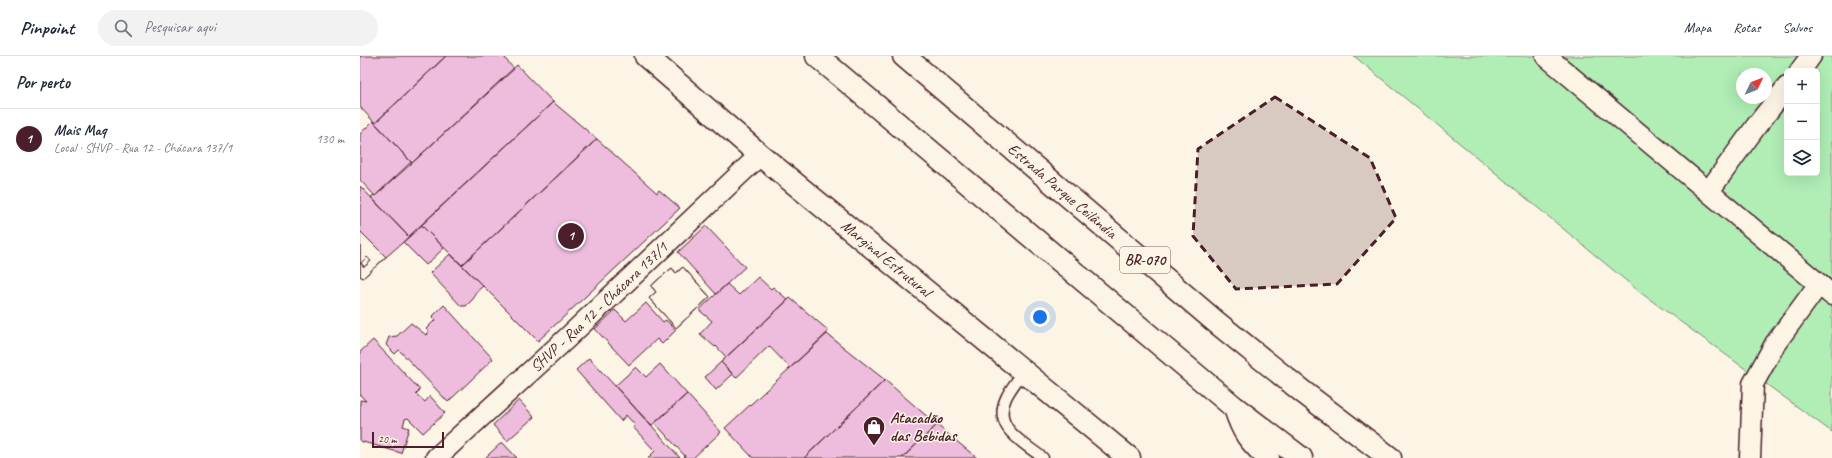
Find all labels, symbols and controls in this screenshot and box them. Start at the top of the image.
search box [98,10,378,46]
text: Pinpoint [20,16,74,40]
icon: search [112,17,134,39]
text: Pesquisar aqui [144,18,216,37]
text: Mapa [1684,19,1711,36]
text: Rotas [1733,19,1761,36]
text: Salvos [1783,19,1812,36]
north arrow [1736,68,1772,104]
map controls [1784,68,1820,176]
button: + [1784,68,1820,104]
text: Por perto [16,72,70,93]
button: − [1784,104,1820,140]
text: Mais Maq [54,121,106,140]
text: 1 [26,131,32,147]
text: 130 m [316,131,344,147]
street label: Estrada Parque Ceilândia [1004,139,1122,244]
text: Local · SHVP - Rua 12 - Chácara 137/1 [54,140,232,156]
button: layers [1784,140,1820,176]
street label: Marginal Estrutural [837,216,938,303]
pin: 1 [558,221,584,251]
street label: SHVP - Rua 12 - Chácara 137/1 [526,237,673,377]
road number: BR-070 [1120,247,1170,273]
your location [1030,307,1050,327]
place label: Atacadão das Bebidas [890,408,959,446]
shop icon: Atacadão das Bebidas [861,414,887,447]
scale bar [372,430,444,449]
text: 20 m [378,432,397,446]

